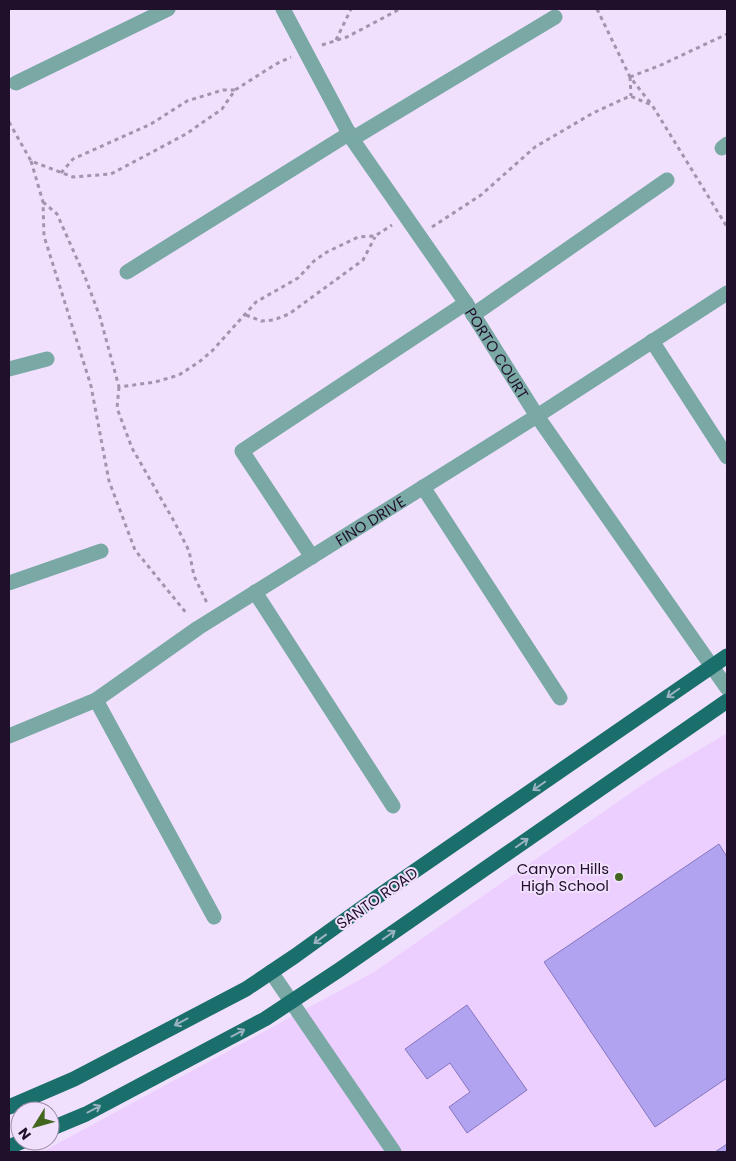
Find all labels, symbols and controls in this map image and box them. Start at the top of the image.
street label: PORTO COURT [461,303,534,403]
street label: FINO DRIVE [331,491,409,550]
one-way arrow [666,688,680,698]
one-way arrow [532,781,546,791]
one-way arrow [515,838,529,848]
place label: Canyon Hills High School [517,858,609,896]
street label: SANTO ROAD [332,862,422,934]
marker: Canyon Hills High School [613,871,625,883]
one-way arrow [382,930,396,940]
one-way arrow [314,933,327,944]
one-way arrow [173,1017,188,1027]
one-way arrow [230,1028,245,1037]
north arrow [10,1101,60,1151]
one-way arrow [87,1104,102,1114]
text: N [13,1124,36,1144]

